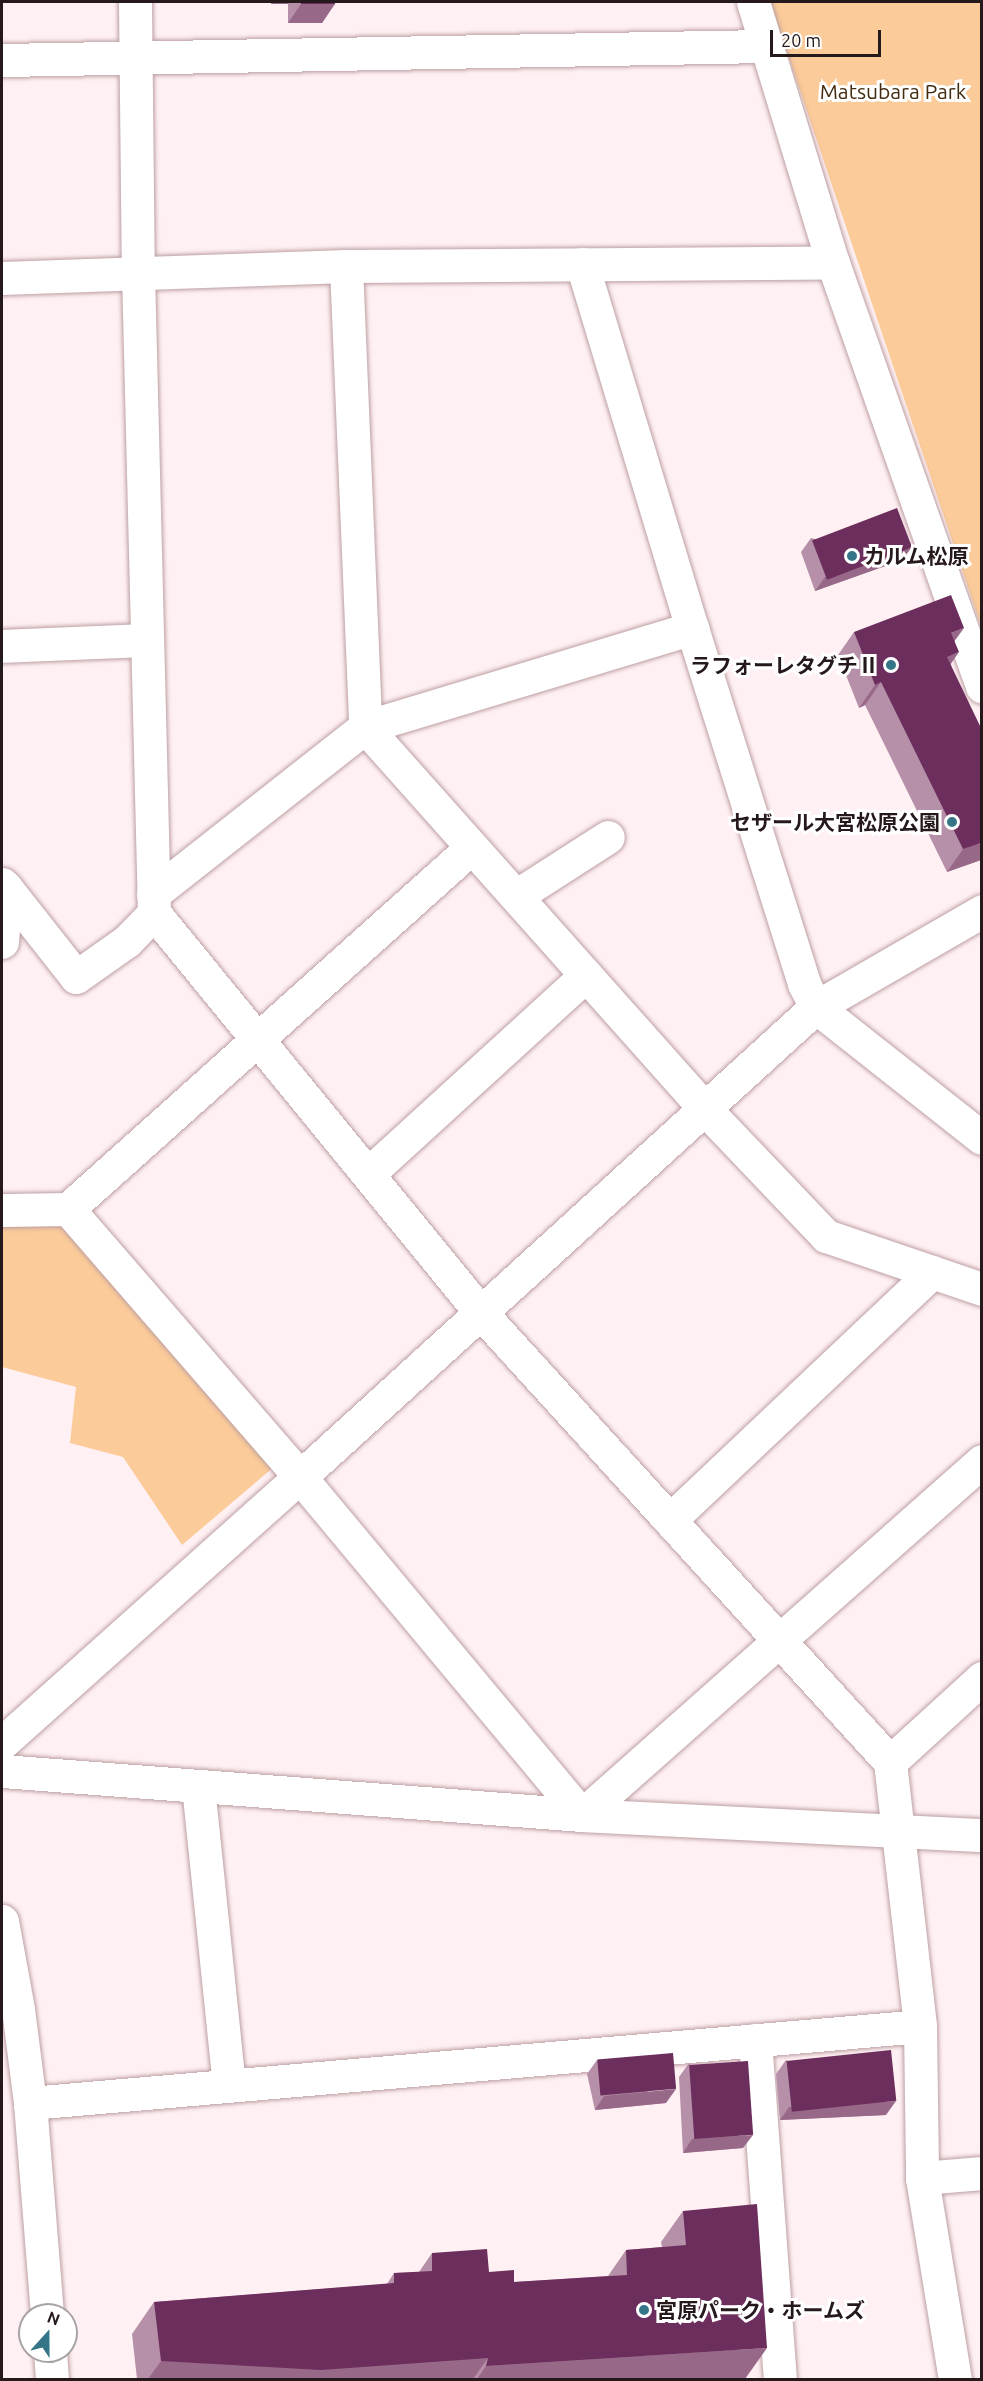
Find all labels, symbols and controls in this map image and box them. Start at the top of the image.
scale bar [773,18,884,56]
text: 20 m [781,30,821,50]
park label: Matsubara Park [820,78,966,104]
place label: カルム松原 [864,543,969,569]
marker: カルム松原 [845,549,859,563]
place label: ラフォーレタグチⅡ [690,652,879,678]
marker: ラフォーレタグチⅡ [884,658,898,672]
place label: セザール大宮松原公園 [730,809,940,835]
marker: セザール大宮松原公園 [945,815,959,829]
place label: 宮原パーク・ホームズ [656,2297,866,2323]
north arrow [18,2303,78,2363]
marker: 宮原パーク・ホームズ [637,2303,651,2317]
text: N [45,2308,63,2329]

